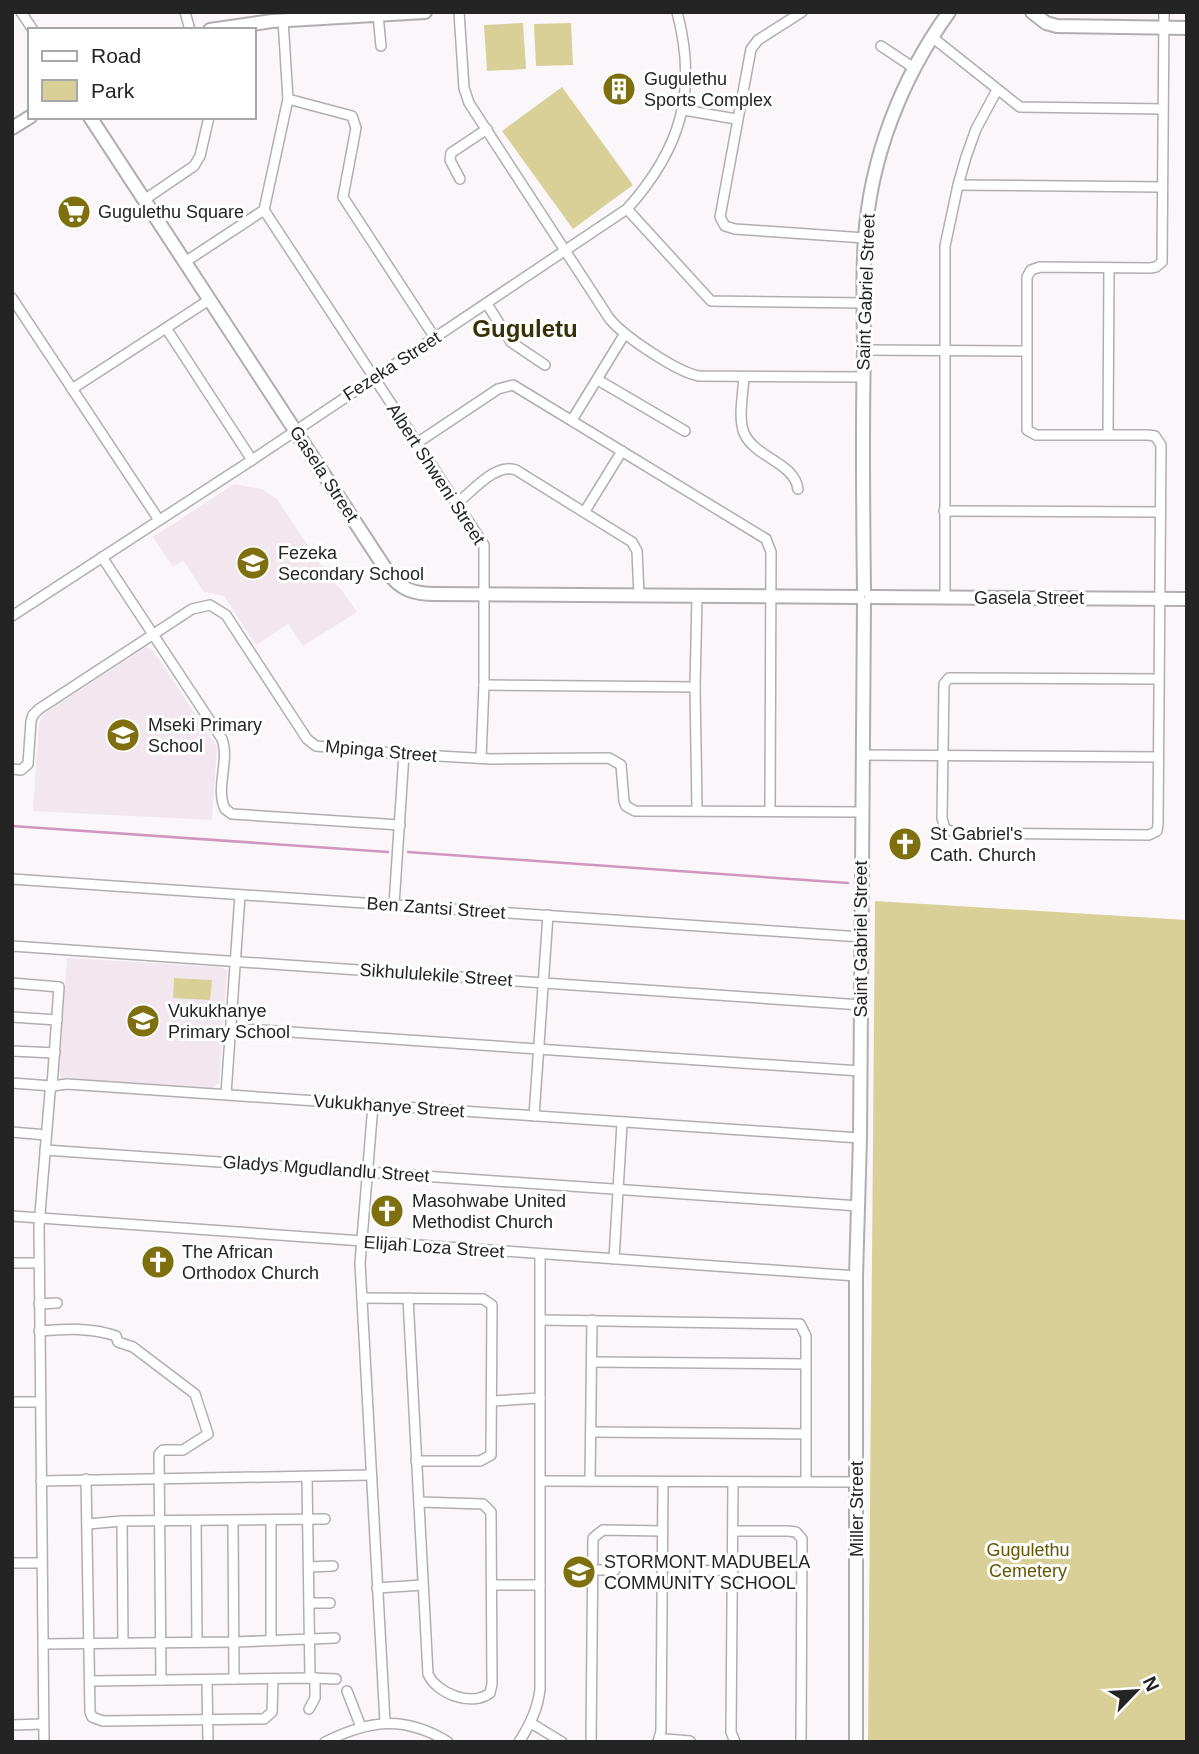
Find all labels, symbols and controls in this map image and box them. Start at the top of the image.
legend [28,28,256,119]
text: Road [91,44,141,67]
place label: Gugulethu Sports Complex [644,69,772,110]
building icon: Gugulethu Sports Complex [600,70,638,108]
text: Park [91,79,135,102]
supermarket icon: Gugulethu Square [55,193,93,231]
place label: Gugulethu Square [98,202,244,222]
street label: Saint Gabriel Street [853,213,879,371]
district label: Guguletu [472,315,578,342]
street label: Fezeka Street [340,327,444,405]
street label: Albert Shweni Street [383,400,489,548]
street label: Gasela Street [286,422,362,526]
place label: Fezeka Secondary School [278,543,424,584]
school or university icon: Fezeka Secondary School [234,544,272,582]
street label: Gasela Street [974,588,1084,608]
place label: Mseki Primary School [148,715,262,756]
school or university icon: Mseki Primary School [104,716,142,754]
street label: Mpinga Street [324,736,438,766]
place label: St Gabriel's Cath. Church [930,824,1036,865]
church icon: St Gabriel's Cath. Church [886,825,924,863]
street label: Saint Gabriel Street [851,860,871,1018]
street label: Ben Zantsi Street [366,893,506,923]
street label: Sikhululekile Street [359,960,513,990]
place label: Vukukhanye Primary School [168,1001,290,1042]
school or university icon: Vukukhanye Primary School [124,1002,162,1040]
street label: Vukukhanye Street [313,1091,465,1121]
street label: Gladys Mgudlandlu Street [222,1152,430,1186]
place label: Masohwabe United Methodist Church [412,1191,566,1232]
church icon: Masohwabe United Methodist Church [368,1192,406,1230]
street label: Elijah Loza Street [363,1232,505,1262]
place label: The African Orthodox Church [182,1242,319,1283]
church icon: The African Orthodox Church [139,1243,177,1281]
street label: Miller Street [847,1461,867,1557]
park label: Gugulethu Cemetery [986,1540,1070,1581]
place label: STORMONT MADUBELA COMMUNITY SCHOOL [604,1552,810,1593]
school or university icon: STORMONT MADUBELA COMMUNITY SCHOOL [560,1553,598,1591]
north arrow [1101,1656,1171,1726]
text: N [1139,1673,1163,1695]

